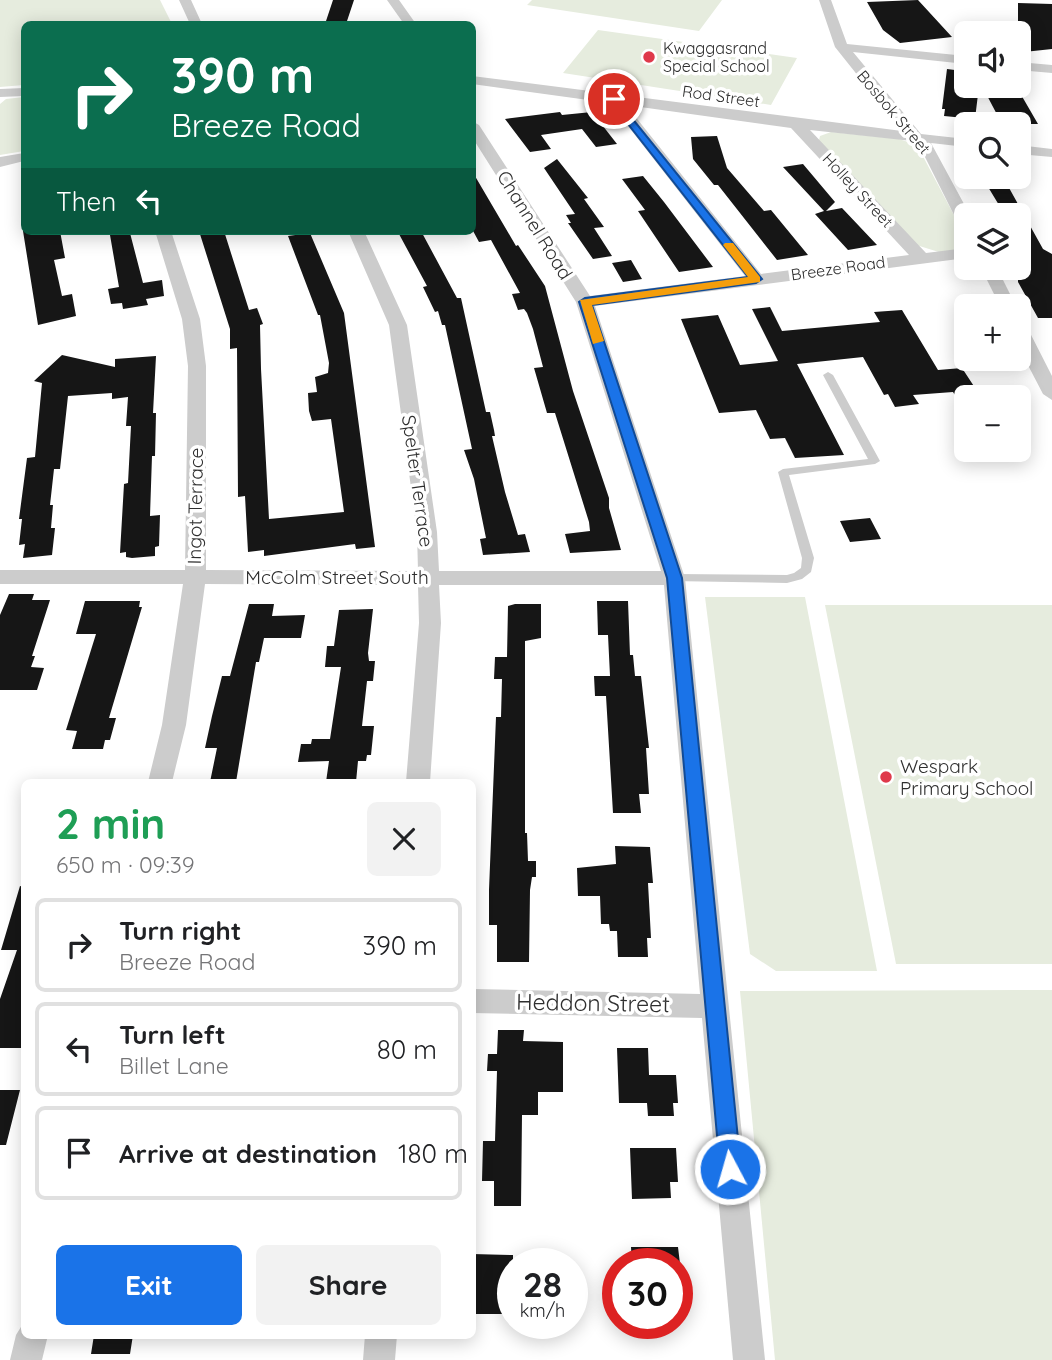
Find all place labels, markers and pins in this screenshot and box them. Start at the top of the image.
place label: Kwaggasrand Special School [663,38,770,76]
marker: Kwaggasrand Special School [641,49,657,65]
pin [584,69,644,129]
place label: Wespark Primary School [900,754,1033,800]
marker: Wespark Primary School [878,769,894,785]

